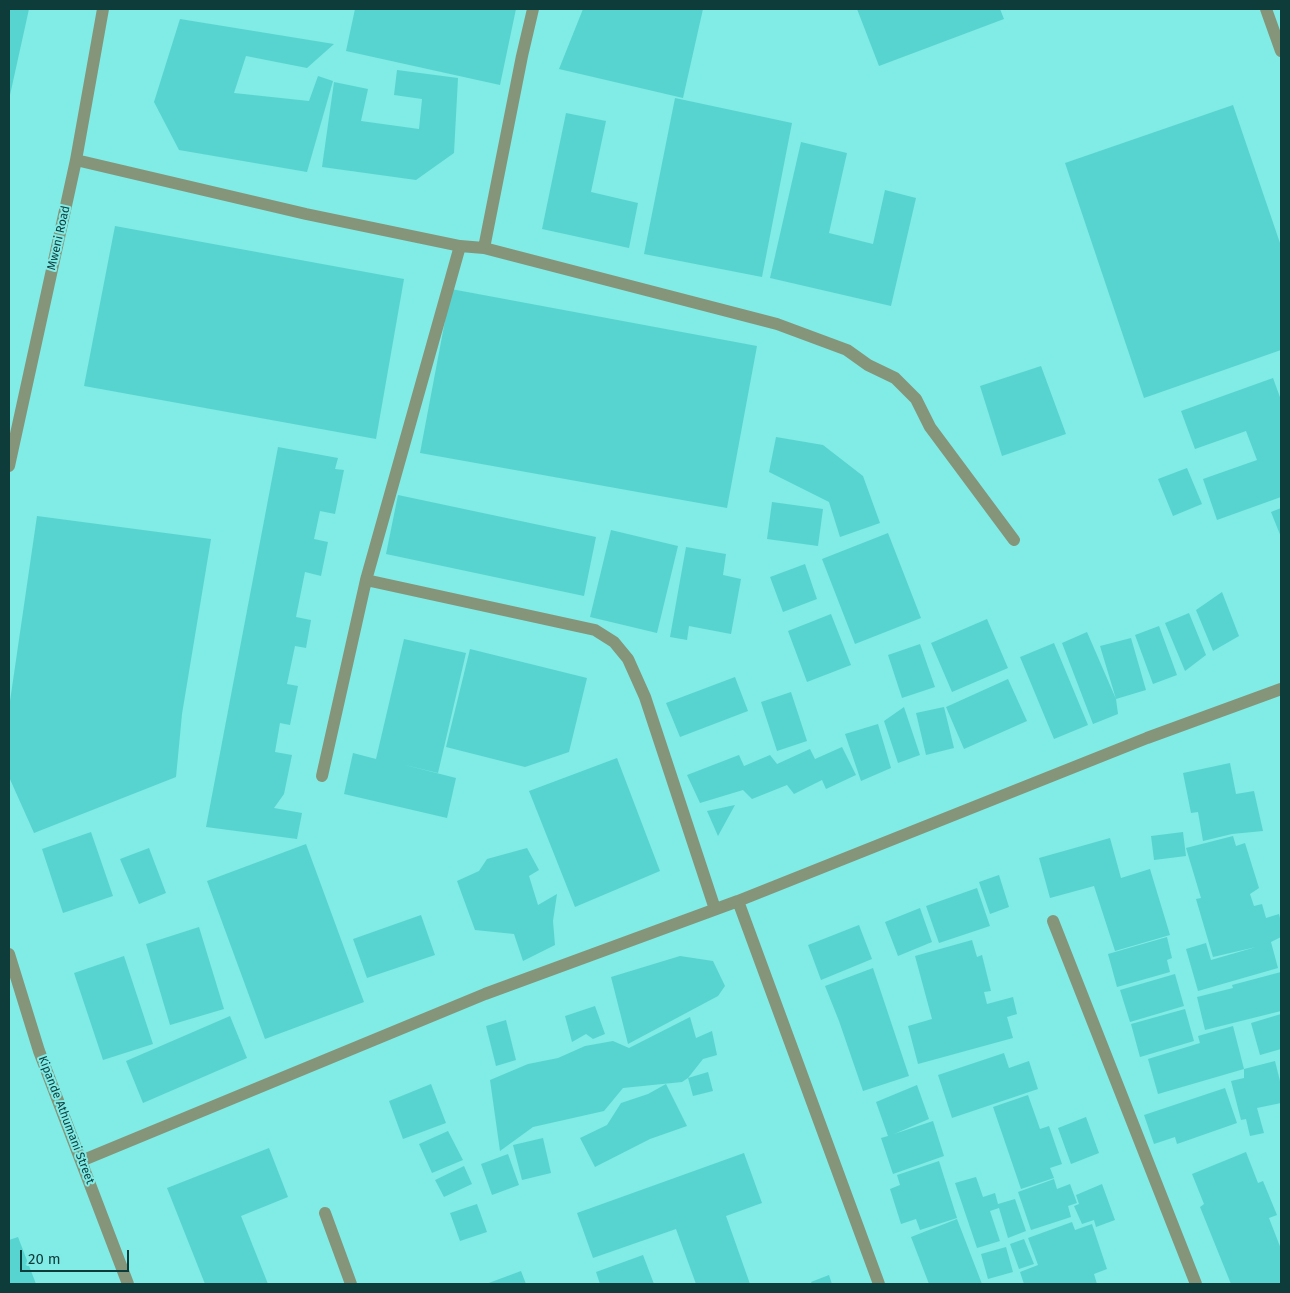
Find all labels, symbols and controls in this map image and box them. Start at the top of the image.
street label: Mweni Road [45,204,73,272]
street label: Kipande Athumani Street [35,1054,97,1186]
scale bar [22,1240,131,1272]
text: 20 m [28,1250,61,1268]

